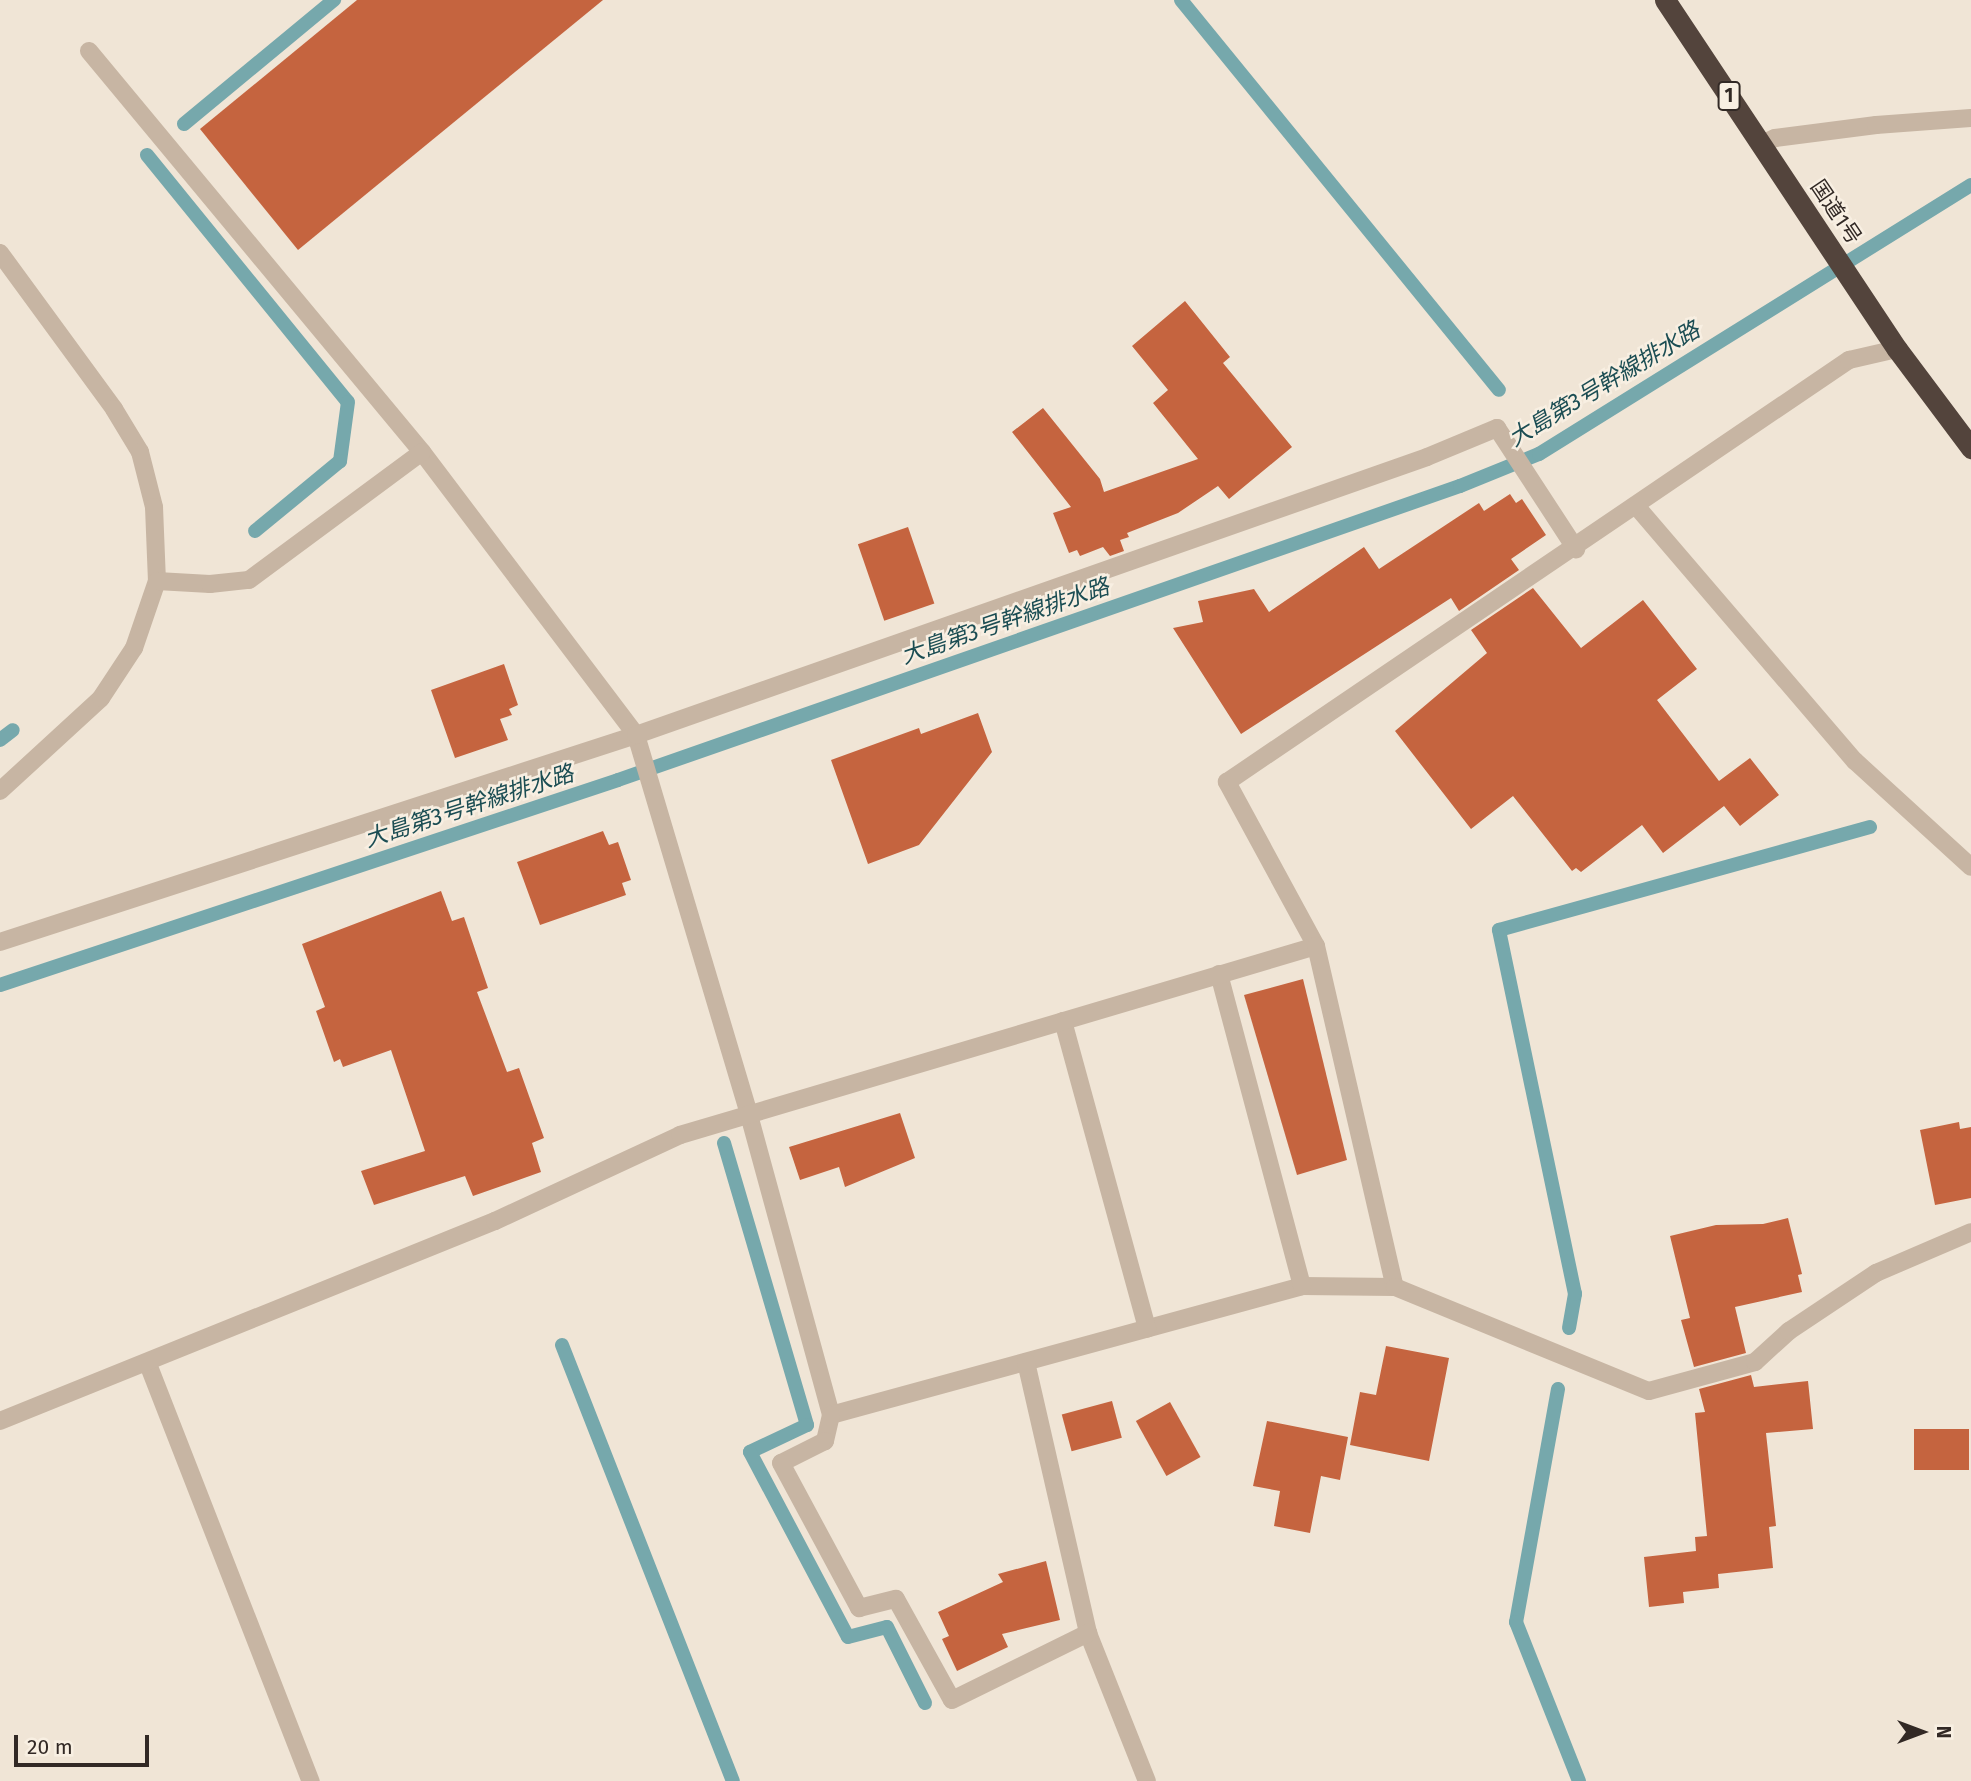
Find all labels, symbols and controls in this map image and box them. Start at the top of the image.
road number: 1 [1717,80,1741,111]
street label: 国道1号 [1805,175,1867,249]
water label: 大島第3号幹線排水路 [1503,316,1705,452]
water label: 大島第3号幹線排水路 [897,572,1113,670]
water label: 大島第3号幹線排水路 [361,759,577,853]
north arrow [1887,1697,1957,1767]
scale bar [18,1722,152,1766]
text: N [1932,1726,1955,1738]
text: 20 m [27,1734,73,1760]

